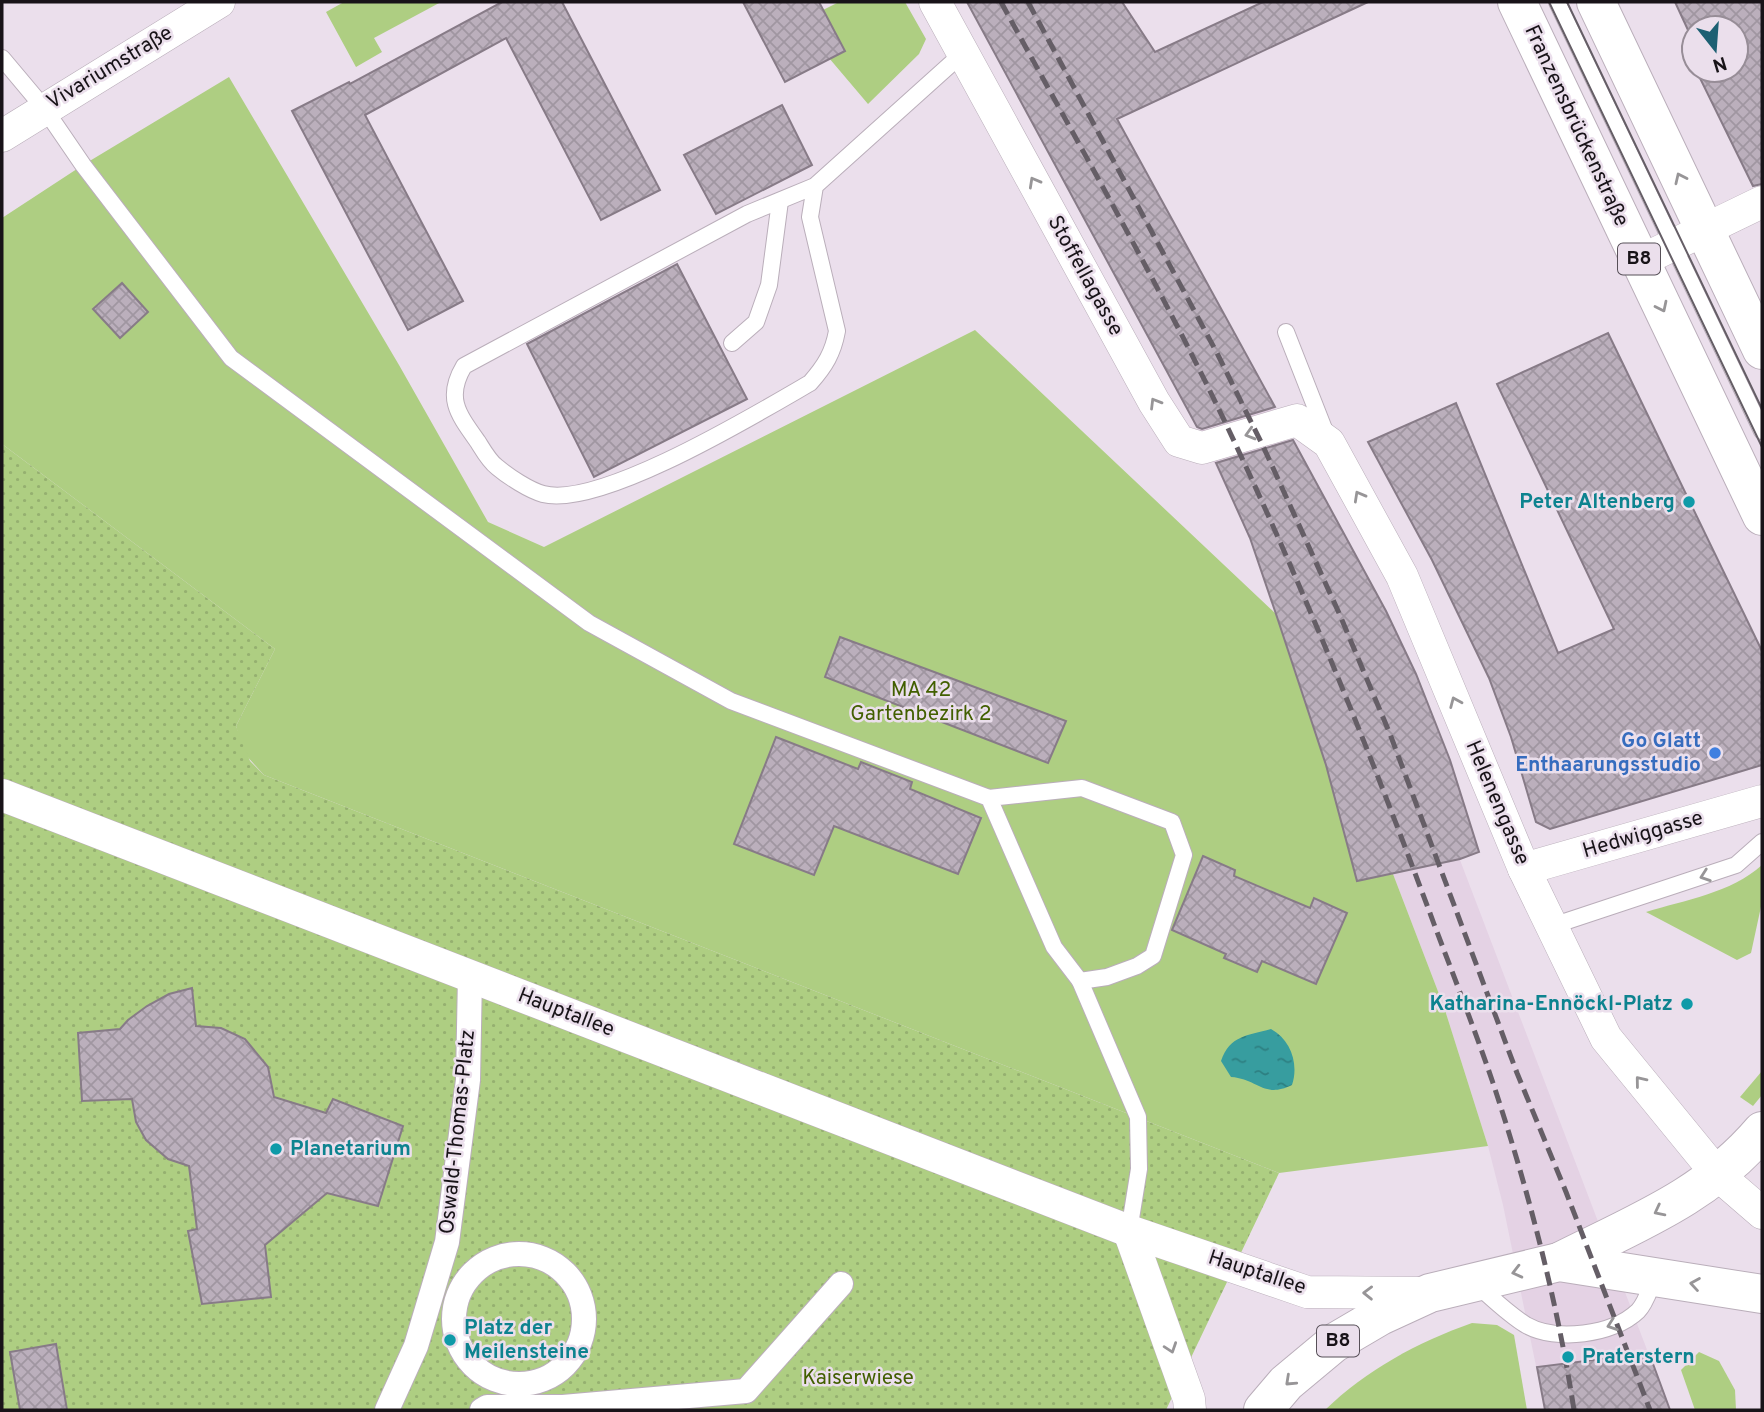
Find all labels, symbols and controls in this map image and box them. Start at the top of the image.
north arrow [1680,14,1750,84]
street label: Vivariumstraße [42,20,178,116]
street label: Franzensbrückenstraße [1517,21,1635,231]
text: N [1709,50,1729,77]
one-way arrow [1674,173,1688,185]
one-way arrow [1029,177,1042,190]
street label: Stoffellagasse [1041,211,1129,341]
road number: B8 [1618,244,1660,274]
one-way arrow [1654,300,1668,312]
one-way arrow [1151,398,1164,411]
one-way arrow [1244,425,1256,440]
place label: Peter Altenberg [1519,489,1675,516]
one-way arrow [1353,491,1367,504]
marker: Peter Altenberg [1681,494,1697,510]
park label: MA 42 Gartenbezirk 2 [850,677,992,728]
one-way arrow [1449,697,1463,709]
place label: Go Glatt Enthaarungsstudio [1515,728,1701,779]
street label: Helenengasse [1459,737,1535,869]
marker: Go Glatt Enthaarungsstudio [1707,745,1723,761]
street label: Hedwiggasse [1580,805,1706,865]
one-way arrow [1699,868,1711,882]
street label: Hauptallee [514,982,618,1044]
place label: Katharina-Ennöckl-Platz [1430,991,1673,1018]
marker: Katharina-Ennöckl-Platz [1679,996,1695,1012]
street label: Oswald-Thomas-Platz [434,1028,482,1236]
one-way arrow [1636,1076,1649,1089]
place label: Planetarium [290,1136,411,1163]
marker: Planetarium [268,1141,284,1157]
one-way arrow [1654,1202,1667,1216]
street label: Hauptallee [1205,1244,1309,1302]
one-way arrow [1511,1264,1523,1278]
one-way arrow [1689,1277,1701,1292]
one-way arrow [1362,1285,1373,1300]
place label: Platz der Meilensteine [464,1315,589,1366]
one-way arrow [1606,1317,1618,1331]
road number: B8 [1317,1326,1359,1357]
marker: Platz der Meilensteine [442,1332,458,1348]
one-way arrow [1163,1342,1177,1354]
place label: Praterstern [1582,1344,1695,1371]
marker: Praterstern [1560,1349,1576,1365]
park label: Kaiserwiese [802,1365,914,1392]
one-way arrow [1285,1373,1298,1385]

